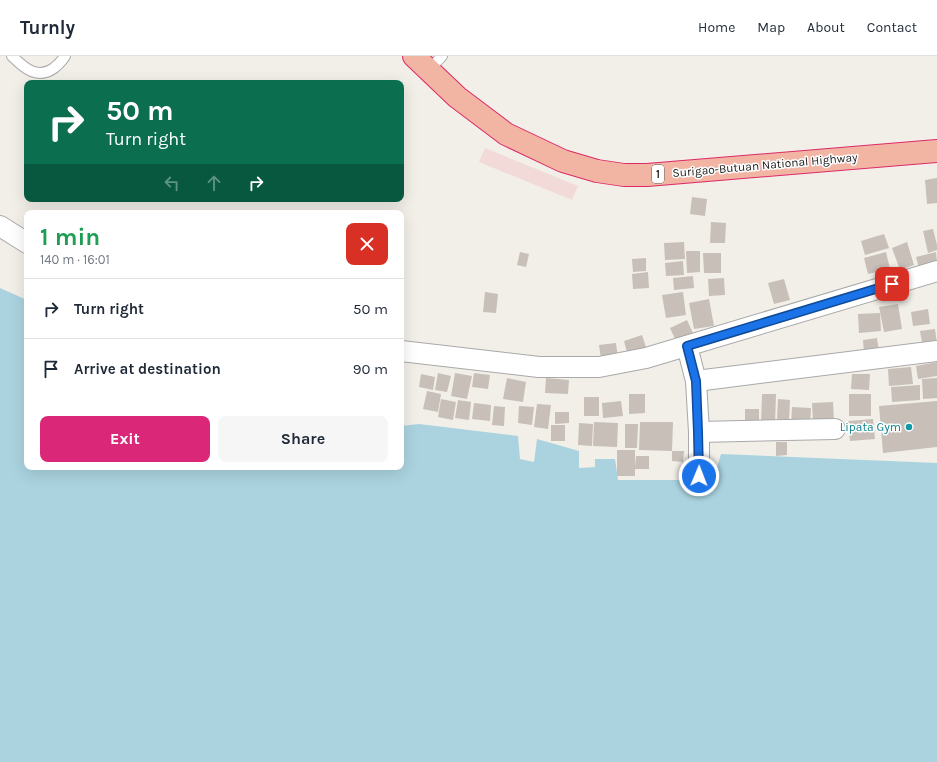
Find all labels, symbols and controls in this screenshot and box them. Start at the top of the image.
text: Turnly [20,17,75,39]
text: Home [698,19,735,36]
text: Map [757,19,785,36]
text: About [807,19,845,36]
text: Contact [867,19,917,36]
text: 50 m [106,94,174,127]
icon: right [40,96,92,148]
text: Turn right [106,128,186,150]
street label: Surigao-Butuan National Highway [672,150,859,180]
road number: 1 [652,165,664,183]
icon: left [161,172,183,194]
icon: ahead [203,172,225,194]
icon: right [245,172,267,194]
text: 1 min [40,223,100,251]
button: close [346,223,388,265]
text: 140 m · 16:01 [40,252,110,267]
pin [875,267,909,301]
icon: arrive [881,273,903,295]
icon: right [40,298,62,320]
text: Turn right [74,300,144,318]
text: 50 m [353,300,388,318]
icon: arrive [40,358,62,380]
text: Arrive at destination [74,360,221,378]
text: 90 m [353,360,388,378]
button: Exit [40,416,210,462]
button: Share [218,416,388,462]
place label: Lipata Gym [840,420,901,434]
marker: Lipata Gym [904,422,914,432]
position arrow [678,455,720,497]

